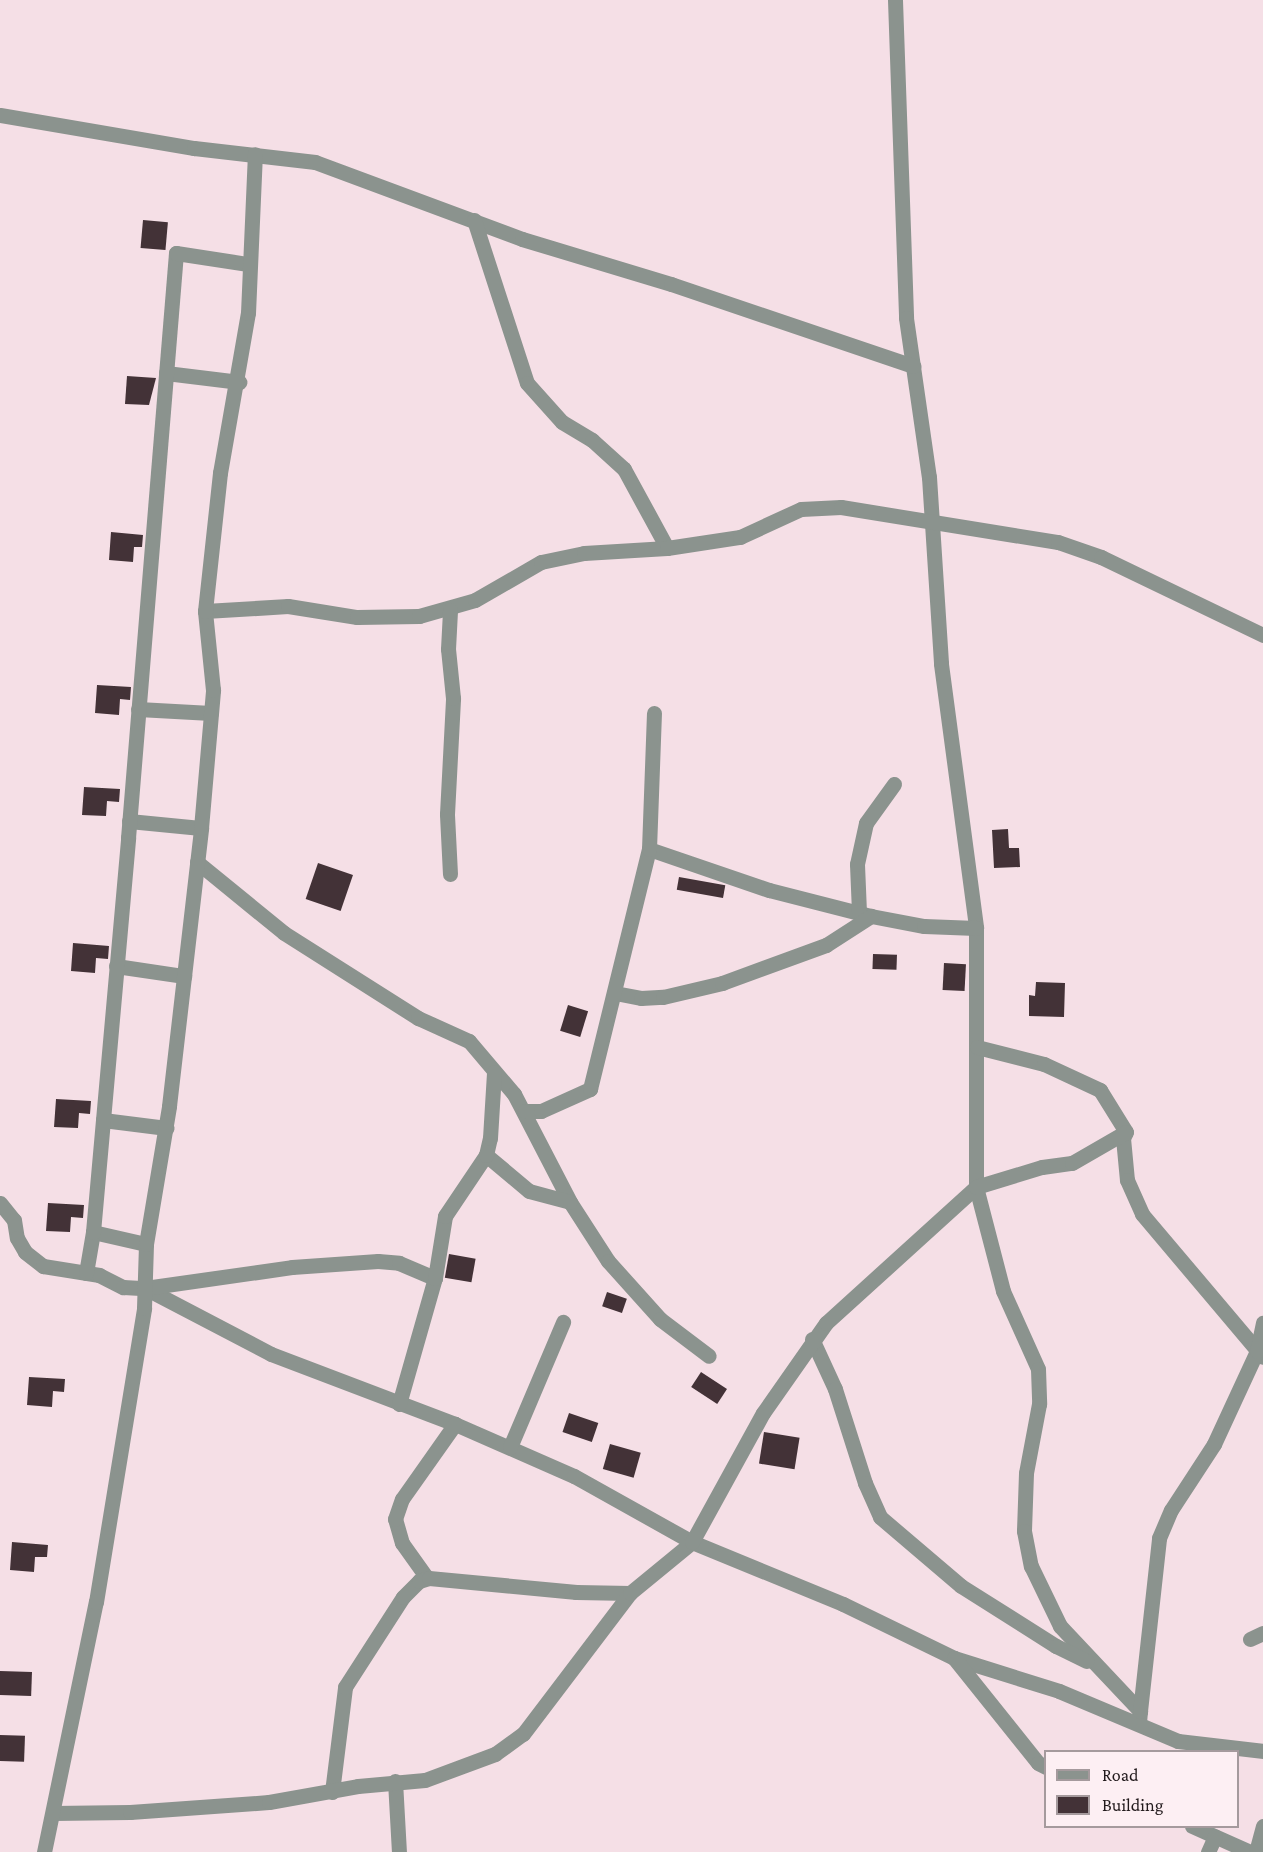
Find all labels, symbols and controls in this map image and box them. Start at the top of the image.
legend [1044,1750,1239,1828]
text: Road [1102,1765,1139,1785]
text: Building [1102,1795,1163,1815]

